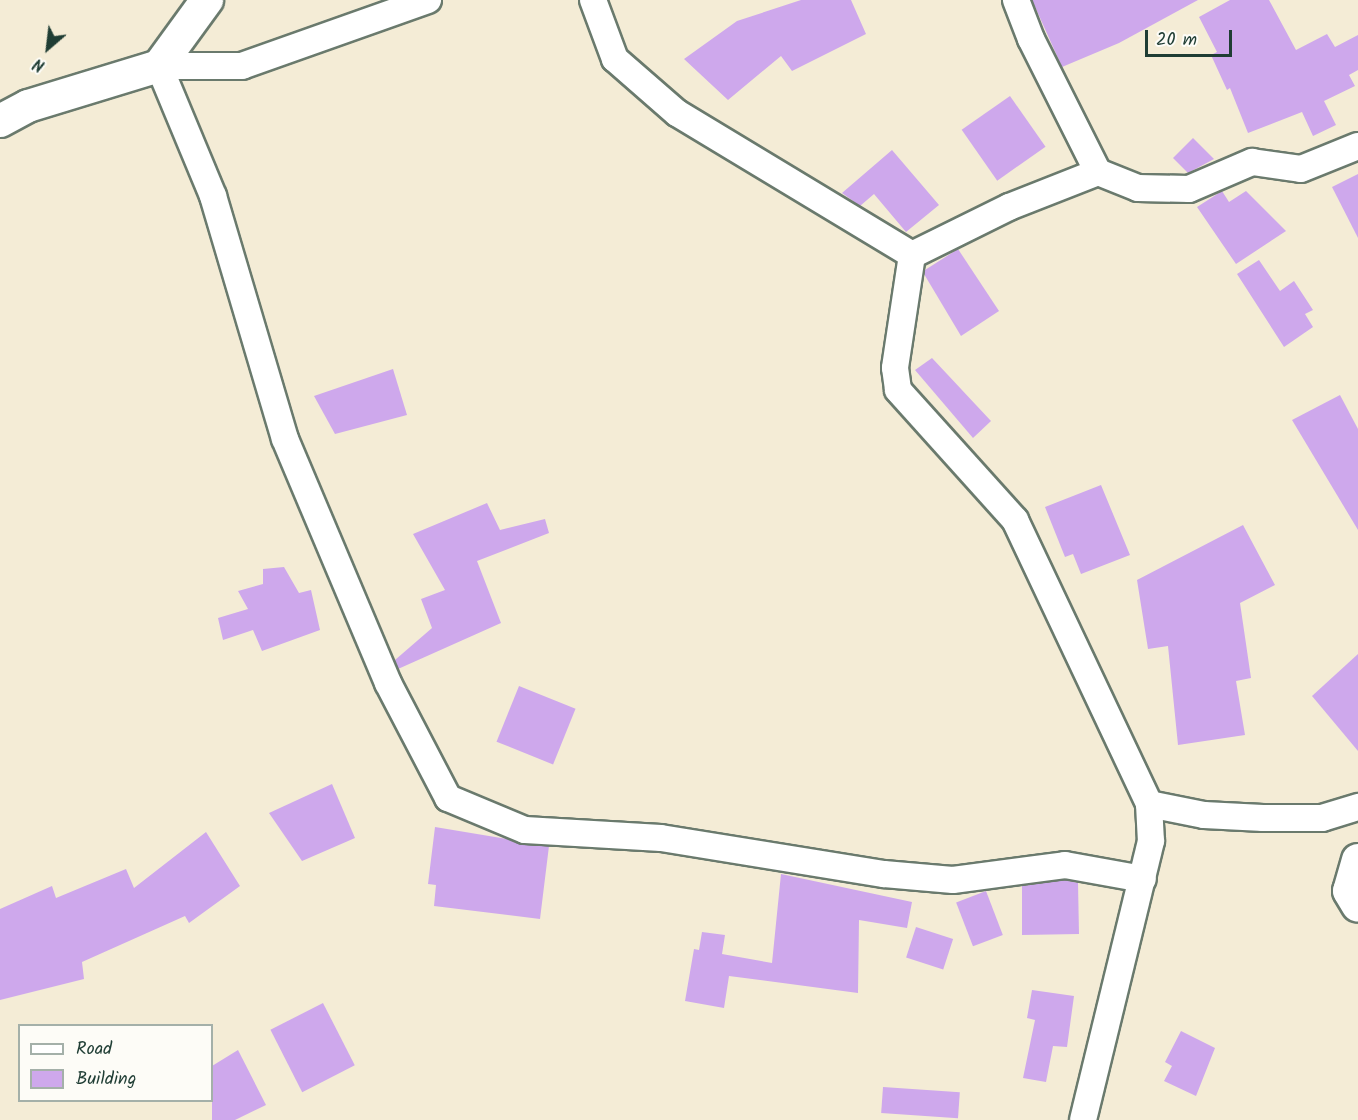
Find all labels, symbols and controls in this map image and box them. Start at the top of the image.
north arrow [18,18,78,78]
scale bar [1148,18,1235,56]
text: 20 m [1156,26,1197,55]
text: N [29,51,50,78]
legend [18,1024,213,1102]
text: Road [76,1035,112,1064]
text: Building [76,1065,136,1094]

